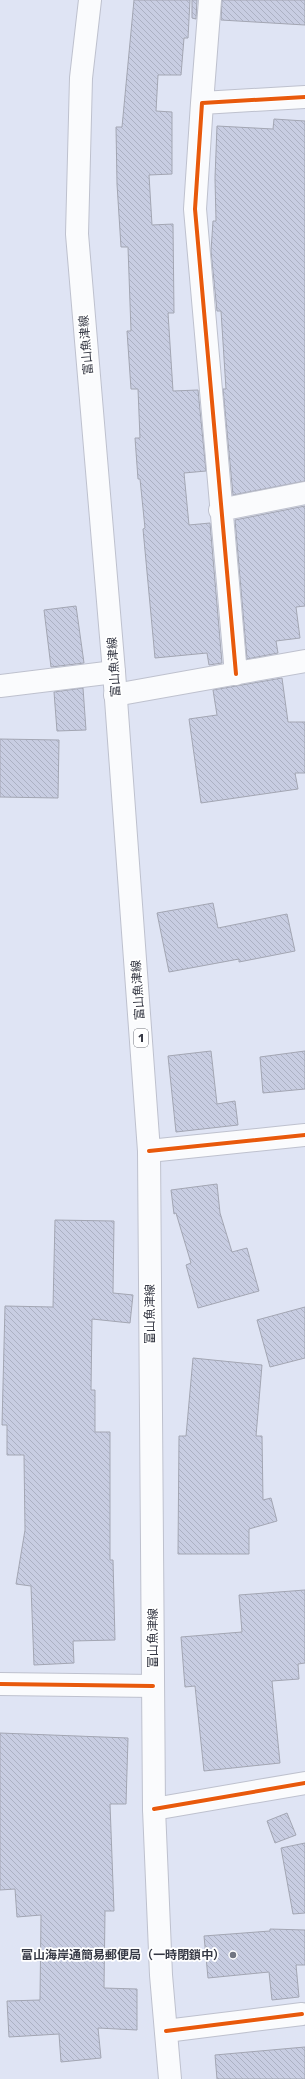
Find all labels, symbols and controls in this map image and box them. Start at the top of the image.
street label: 富山魚津線 [76,314,96,376]
street label: 富山魚津線 [105,637,123,697]
street label: 富山魚津線 [129,960,147,1020]
road number: 1 [134,1029,148,1047]
street label: 富山魚津線 [143,1284,157,1344]
street label: 富山魚津線 [146,1608,160,1668]
place label: 富山海岸通簡易郵便局（一時閉鎖中） [21,1948,225,1962]
marker: 富山海岸通簡易郵便局（一時閉鎖中） [228,1950,238,1960]

